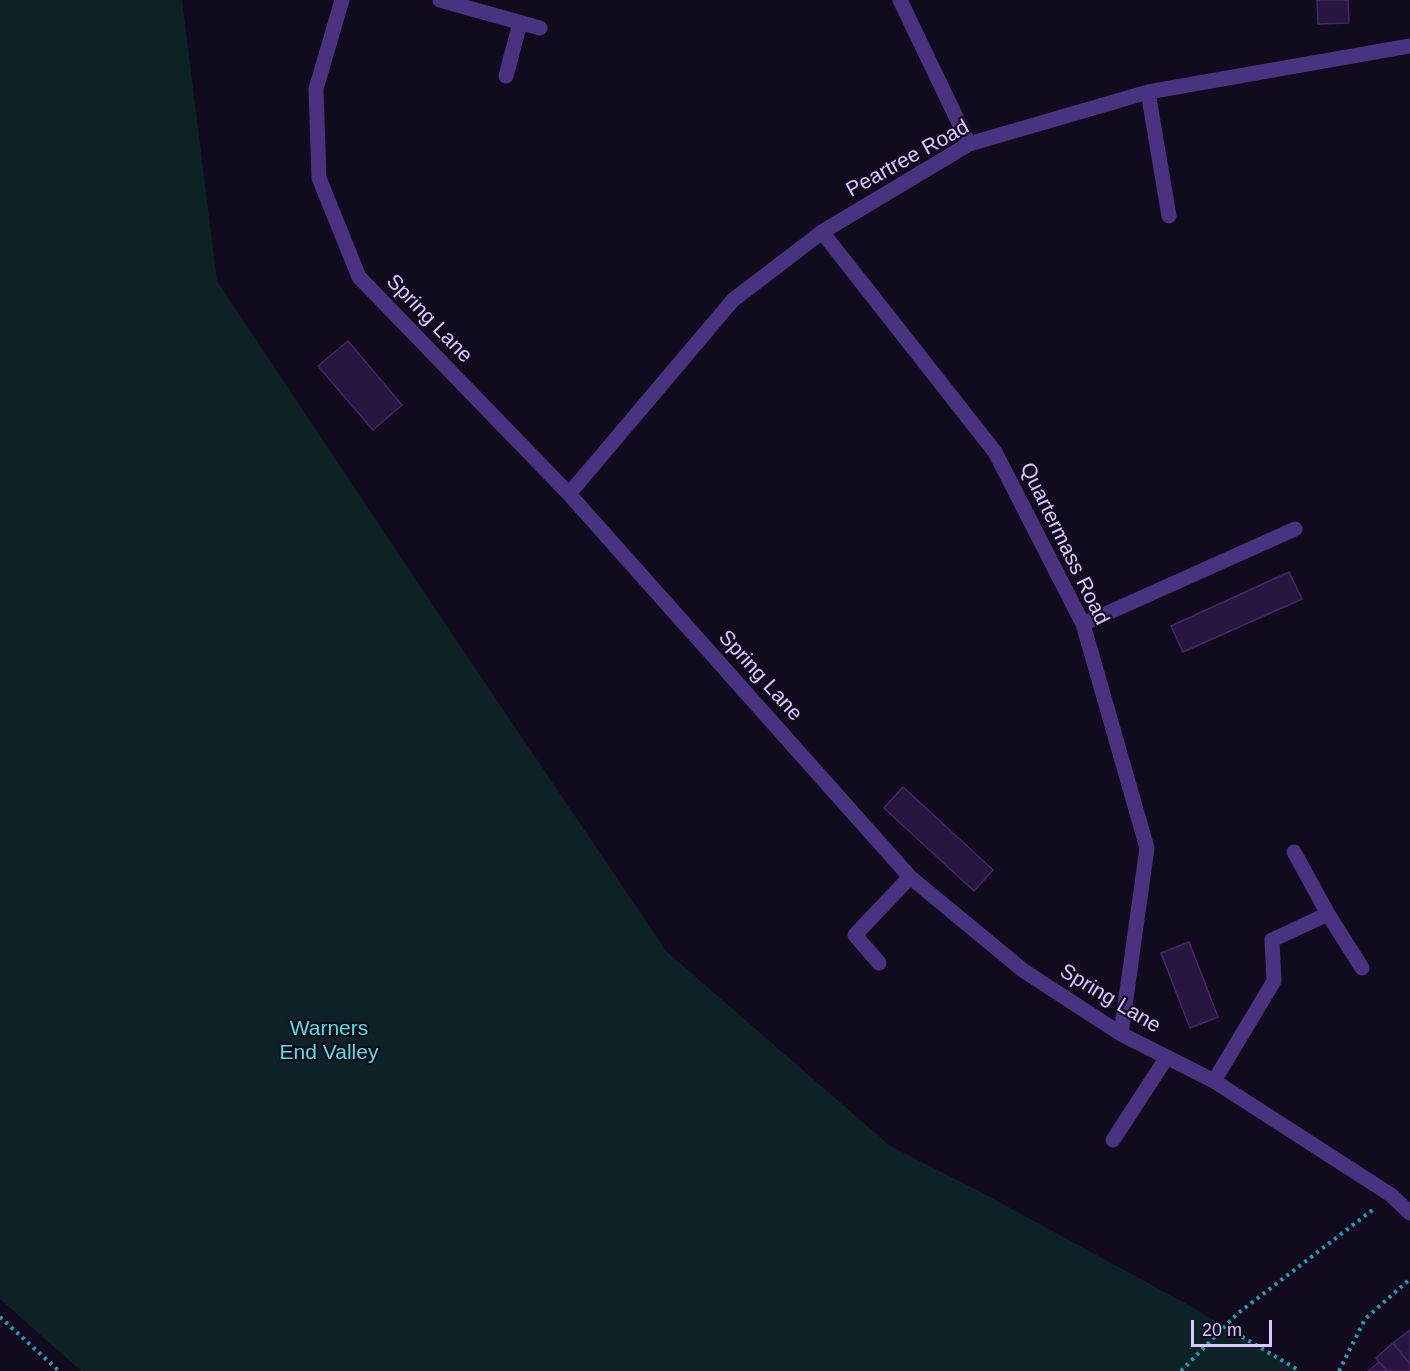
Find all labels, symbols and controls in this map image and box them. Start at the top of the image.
street label: Peartree Road [842,115,974,203]
street label: Spring Lane [381,270,477,368]
street label: Quartermass Road [1014,459,1114,629]
street label: Spring Lane [713,625,807,727]
street label: Spring Lane [1055,959,1165,1039]
park label: Warners End Valley [280,1016,378,1066]
scale bar [1194,1308,1275,1346]
text: 20 m [1202,1320,1242,1340]

